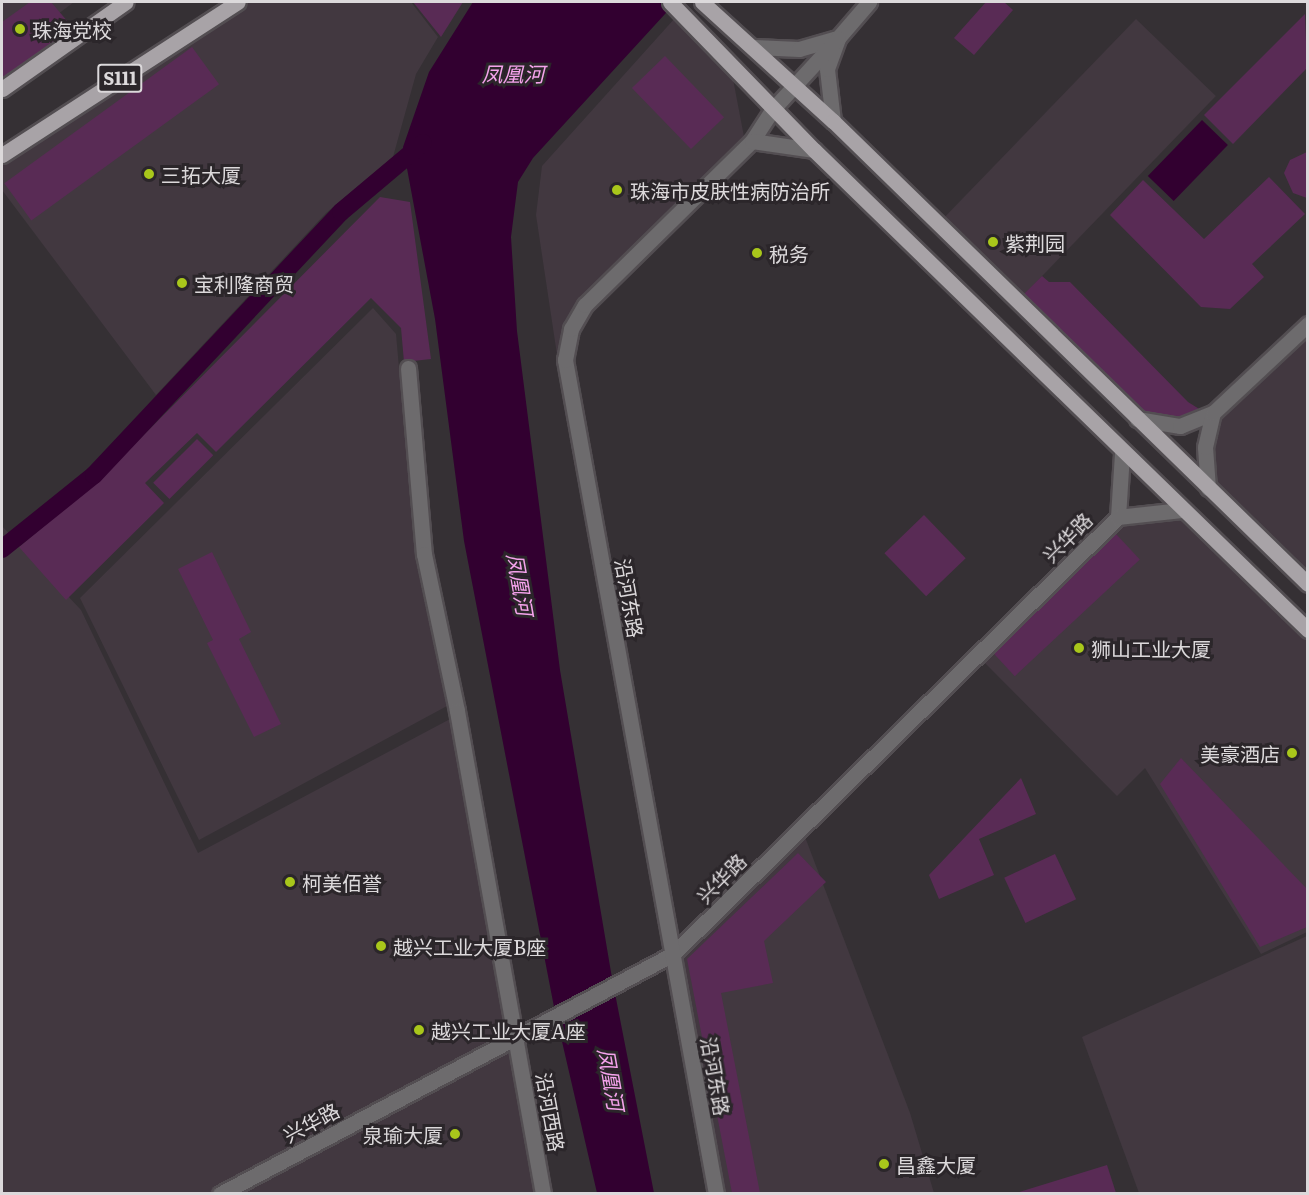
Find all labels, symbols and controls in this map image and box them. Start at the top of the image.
place label: 珠海党校 [32,17,112,41]
marker: 珠海党校 [13,22,27,36]
water label: 凤凰河 [482,60,544,86]
road number: S111 [96,63,144,93]
place label: 三拓大厦 [161,162,241,186]
marker: 三拓大厦 [142,167,156,181]
place label: 珠海市皮肤性病防治所 [630,178,830,202]
marker: 珠海市皮肤性病防治所 [608,181,626,199]
place label: 紫荆园 [1005,230,1065,254]
marker: 紫荆园 [986,235,1000,249]
place label: 税务 [769,241,809,265]
marker: 税务 [750,246,764,260]
place label: 宝利隆商贸 [194,271,294,295]
marker: 宝利隆商贸 [175,276,189,290]
street label: 兴华路 [1037,507,1097,567]
water label: 凤凰河 [503,551,539,617]
street label: 沿河东路 [611,557,649,639]
place label: 狮山工业大厦 [1091,636,1211,660]
marker: 狮山工业大厦 [1072,641,1086,655]
place label: 美豪酒店 [1200,741,1280,765]
marker: 美豪酒店 [1285,746,1299,760]
street label: 兴华路 [691,848,751,908]
place label: 柯美佰誉 [302,870,382,894]
marker: 柯美佰誉 [283,875,297,889]
place label: 越兴工业大厦B座 [393,934,546,958]
marker: 越兴工业大厦B座 [374,939,388,953]
place label: 越兴工业大厦A座 [431,1018,586,1042]
marker: 越兴工业大厦A座 [412,1023,426,1037]
street label: 沿河东路 [697,1035,735,1117]
water label: 凤凰河 [594,1046,630,1112]
street label: 沿河西路 [532,1071,570,1153]
street label: 兴华路 [279,1097,343,1147]
place label: 泉瑜大厦 [363,1122,443,1146]
marker: 泉瑜大厦 [448,1127,462,1141]
place label: 昌鑫大厦 [896,1152,976,1176]
marker: 昌鑫大厦 [877,1157,891,1171]

